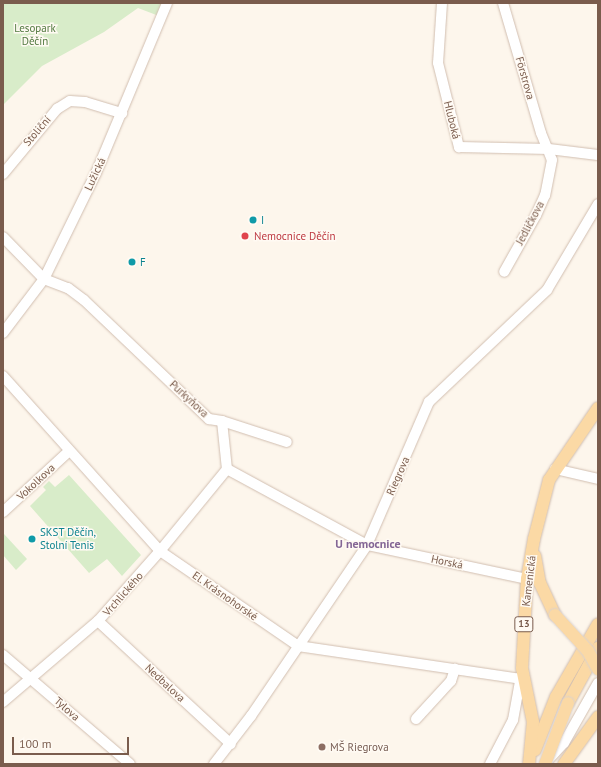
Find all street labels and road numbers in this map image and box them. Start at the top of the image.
street label: Förstrova [513,55,537,101]
street label: Hluboká [441,99,463,141]
street label: Stoliční [20,113,54,149]
street label: Lužická [82,155,108,193]
street label: Jedličkova [513,199,547,247]
street label: Purkyňova [167,378,211,420]
street label: Riegrova [384,455,412,497]
street label: Vokolkova [14,461,58,503]
street label: Horská [430,552,464,572]
street label: Kamenická [519,555,539,607]
street label: El. Krásnohorské [189,568,261,624]
street label: Vrchlického [100,569,146,619]
road number: 13 [514,616,534,632]
street label: Nedbalova [142,661,188,705]
street label: Tylova [52,694,82,724]

